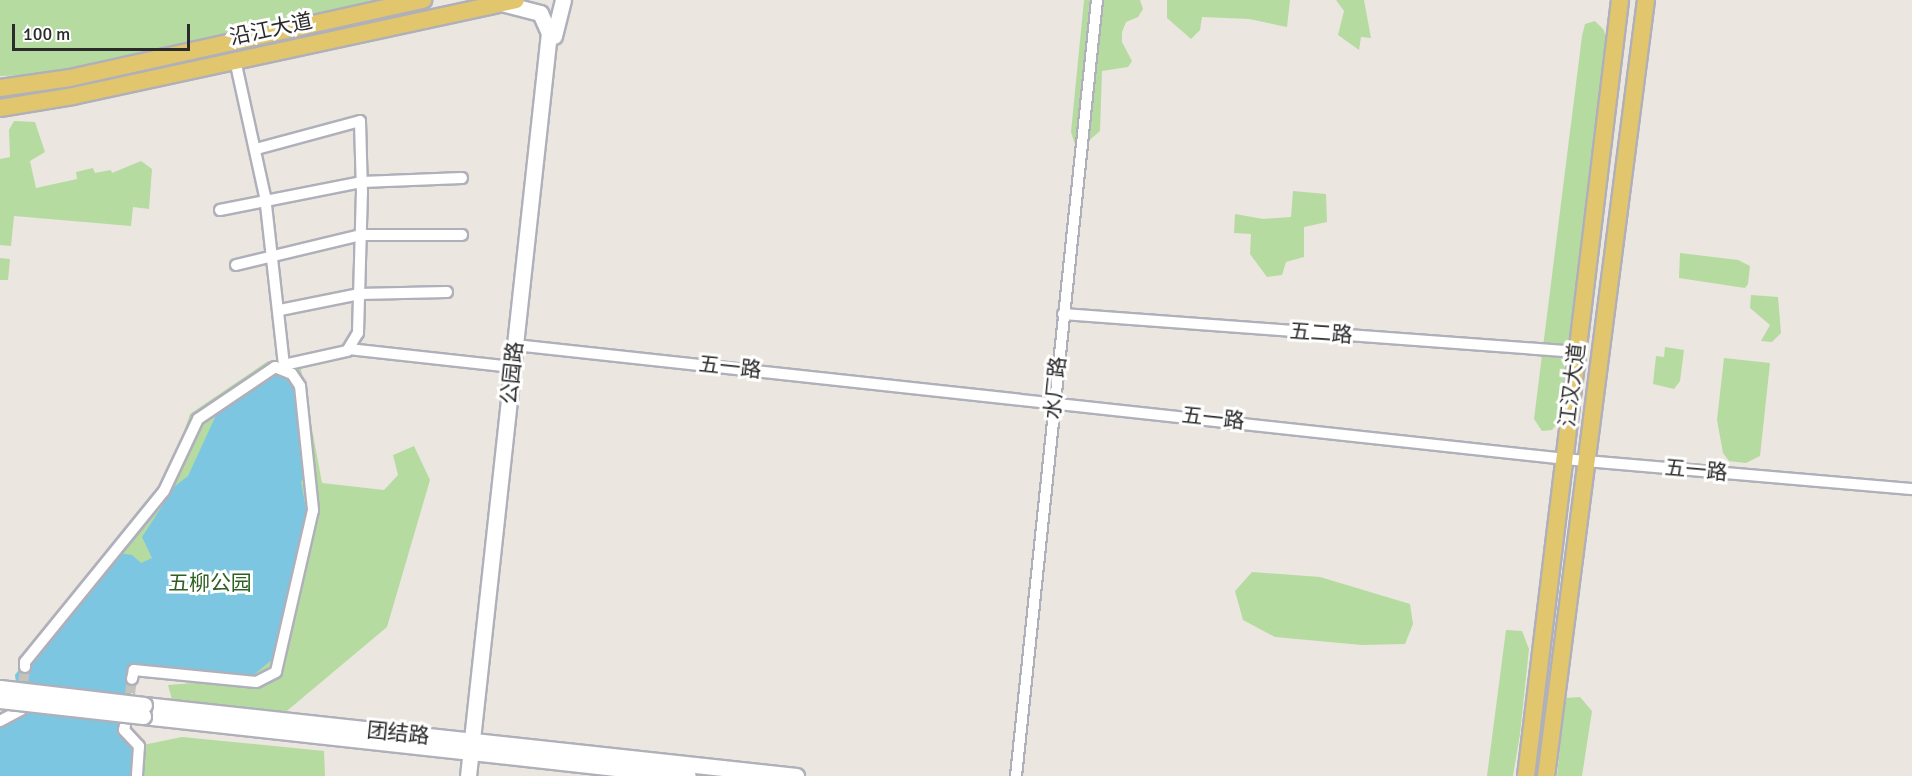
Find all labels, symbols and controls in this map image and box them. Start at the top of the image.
street label: 沿江大道 [227,8,315,50]
scale bar [15,12,194,50]
text: 100 m [23,23,70,45]
street label: 五二路 [1289,318,1353,348]
street label: 公园路 [496,340,528,406]
street label: 江汉大道 [1554,342,1590,428]
street label: 五一路 [697,351,763,383]
street label: 水厂路 [1039,355,1071,421]
street label: 五一路 [1180,402,1246,434]
street label: 五一路 [1664,455,1728,485]
park label: 五柳公园 [168,570,252,596]
street label: 团结路 [365,717,431,749]

